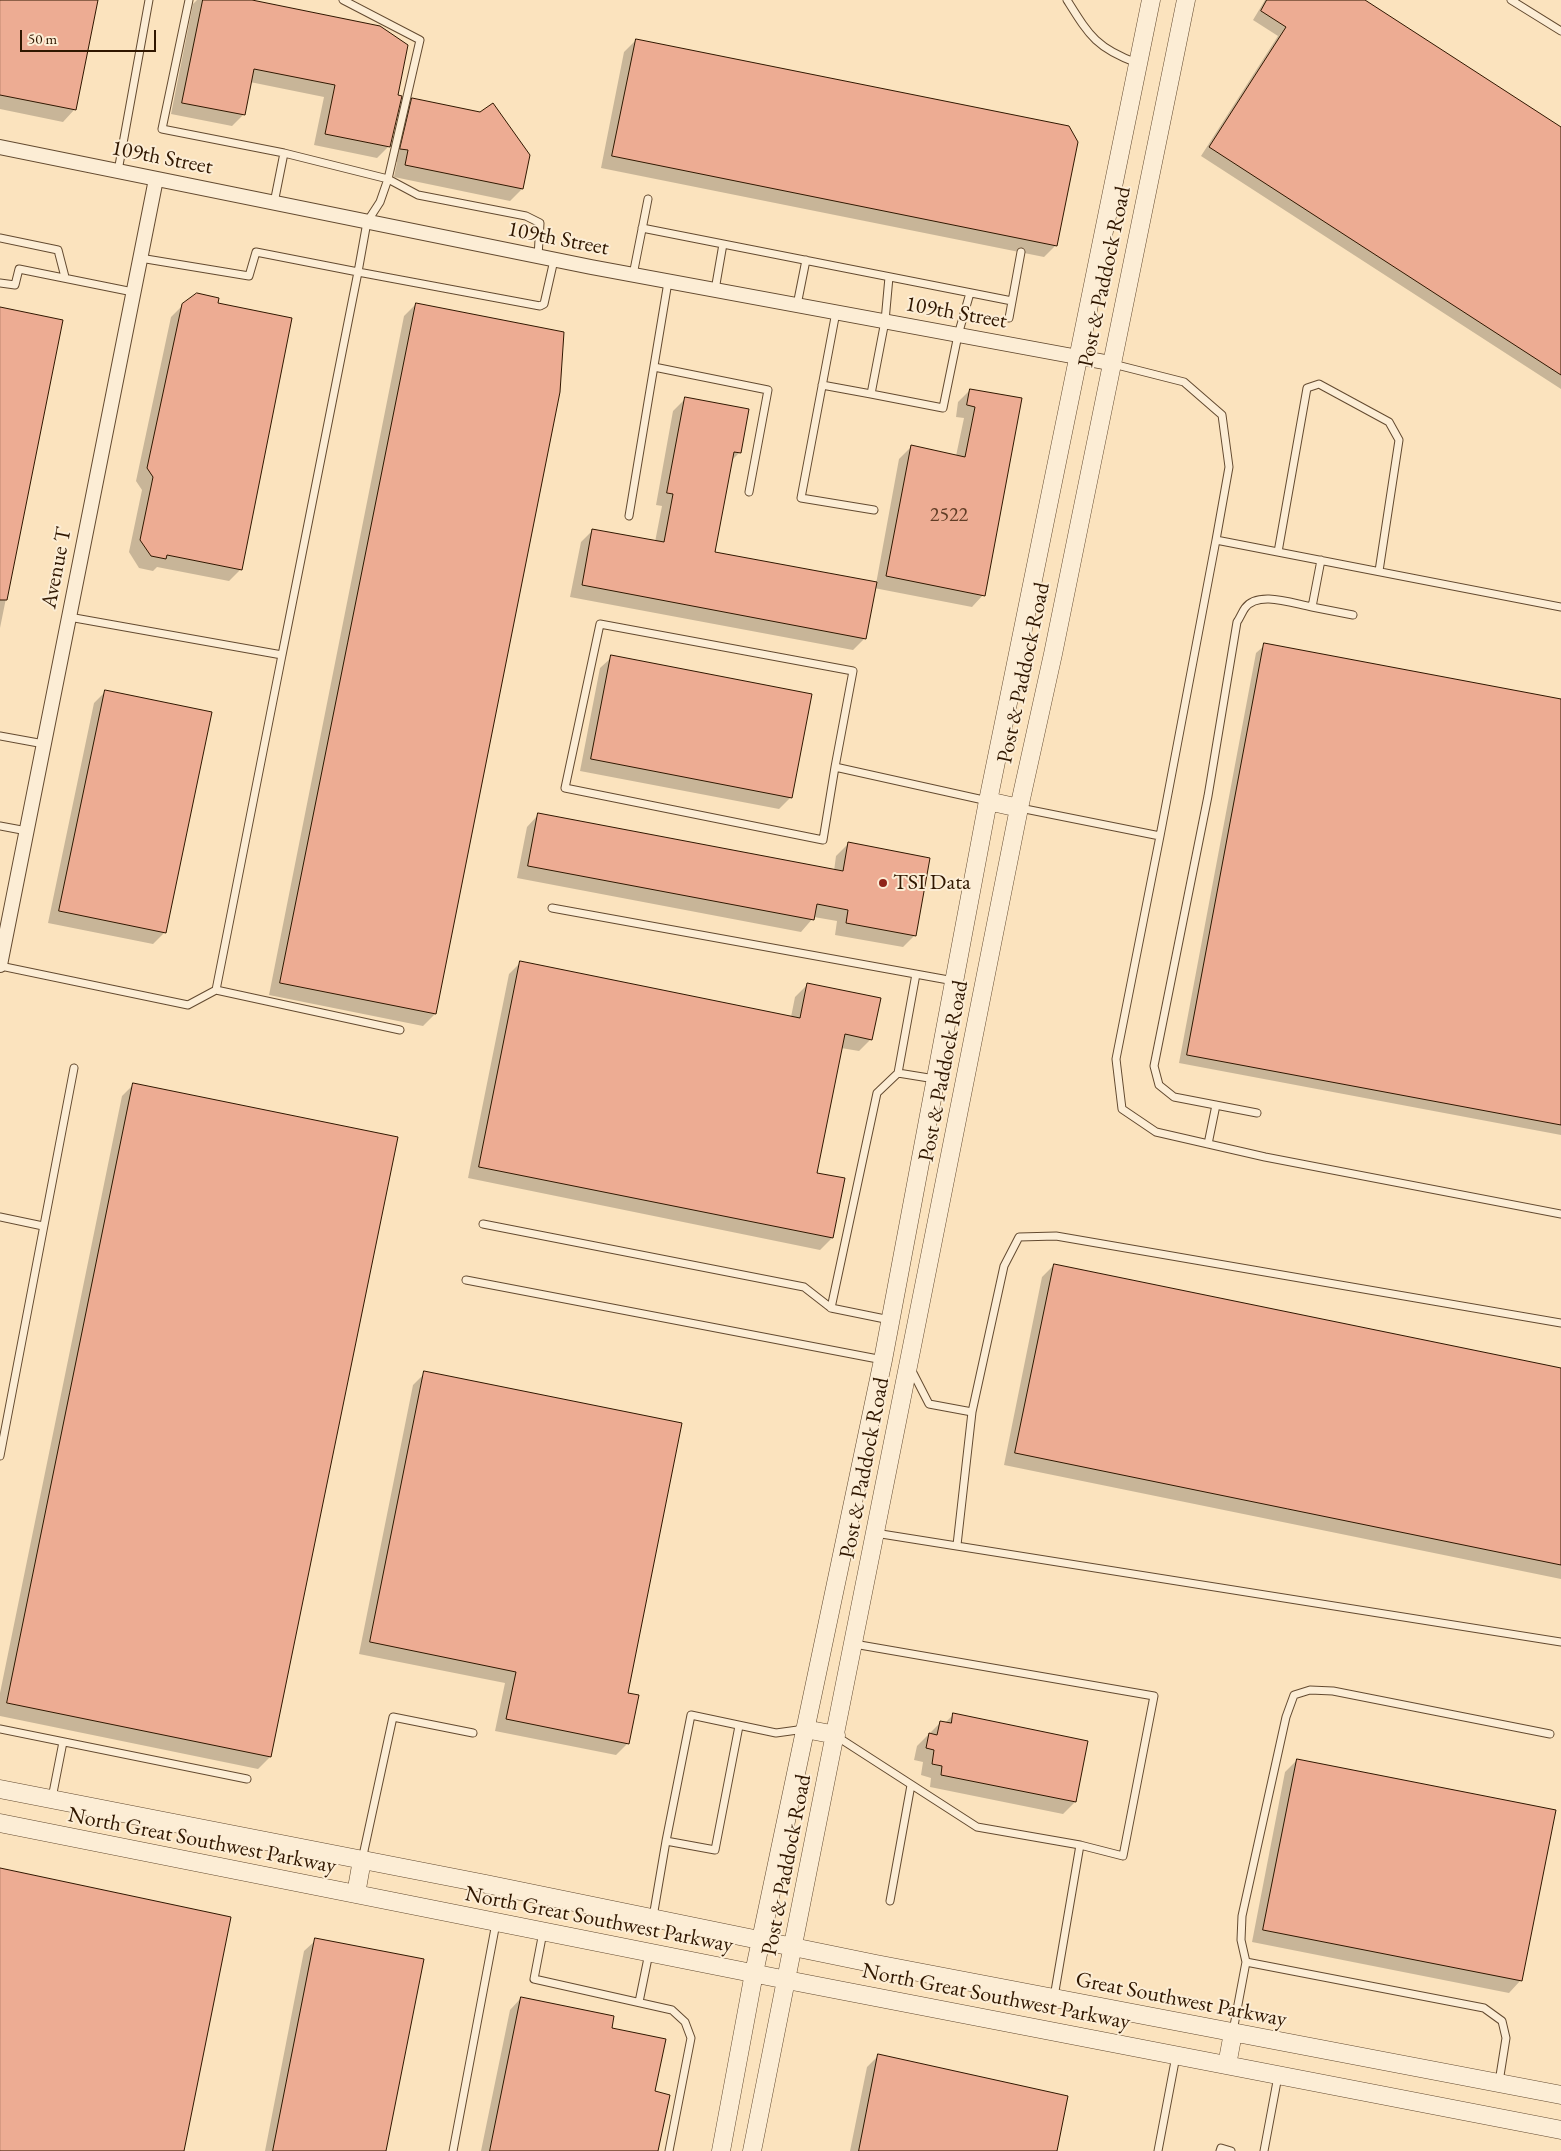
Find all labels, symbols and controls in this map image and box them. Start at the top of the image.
scale bar [22,20,159,52]
text: 50 m [28,29,57,48]
street label: 109th Street [109,135,215,181]
street label: Post & Paddock Road [1073,184,1137,370]
street label: 109th Street [505,216,611,262]
street label: 109th Street [903,291,1009,335]
house number: 2522 [930,504,968,528]
street label: Avenue T [36,525,78,611]
street label: Post & Paddock Road [992,580,1056,766]
place label: TSI Data [893,870,971,896]
marker: TSI Data [877,877,889,889]
street label: Post & Paddock Road [913,978,975,1164]
street label: Post & Paddock Road [834,1375,896,1561]
street label: Post & Paddock Road [756,1772,818,1958]
street label: North Great Southwest Parkway [66,1802,338,1880]
street label: North Great Southwest Parkway [463,1881,735,1959]
street label: North Great Southwest Parkway [860,1958,1132,2036]
street label: Great Southwest Parkway [1073,1967,1289,2033]

